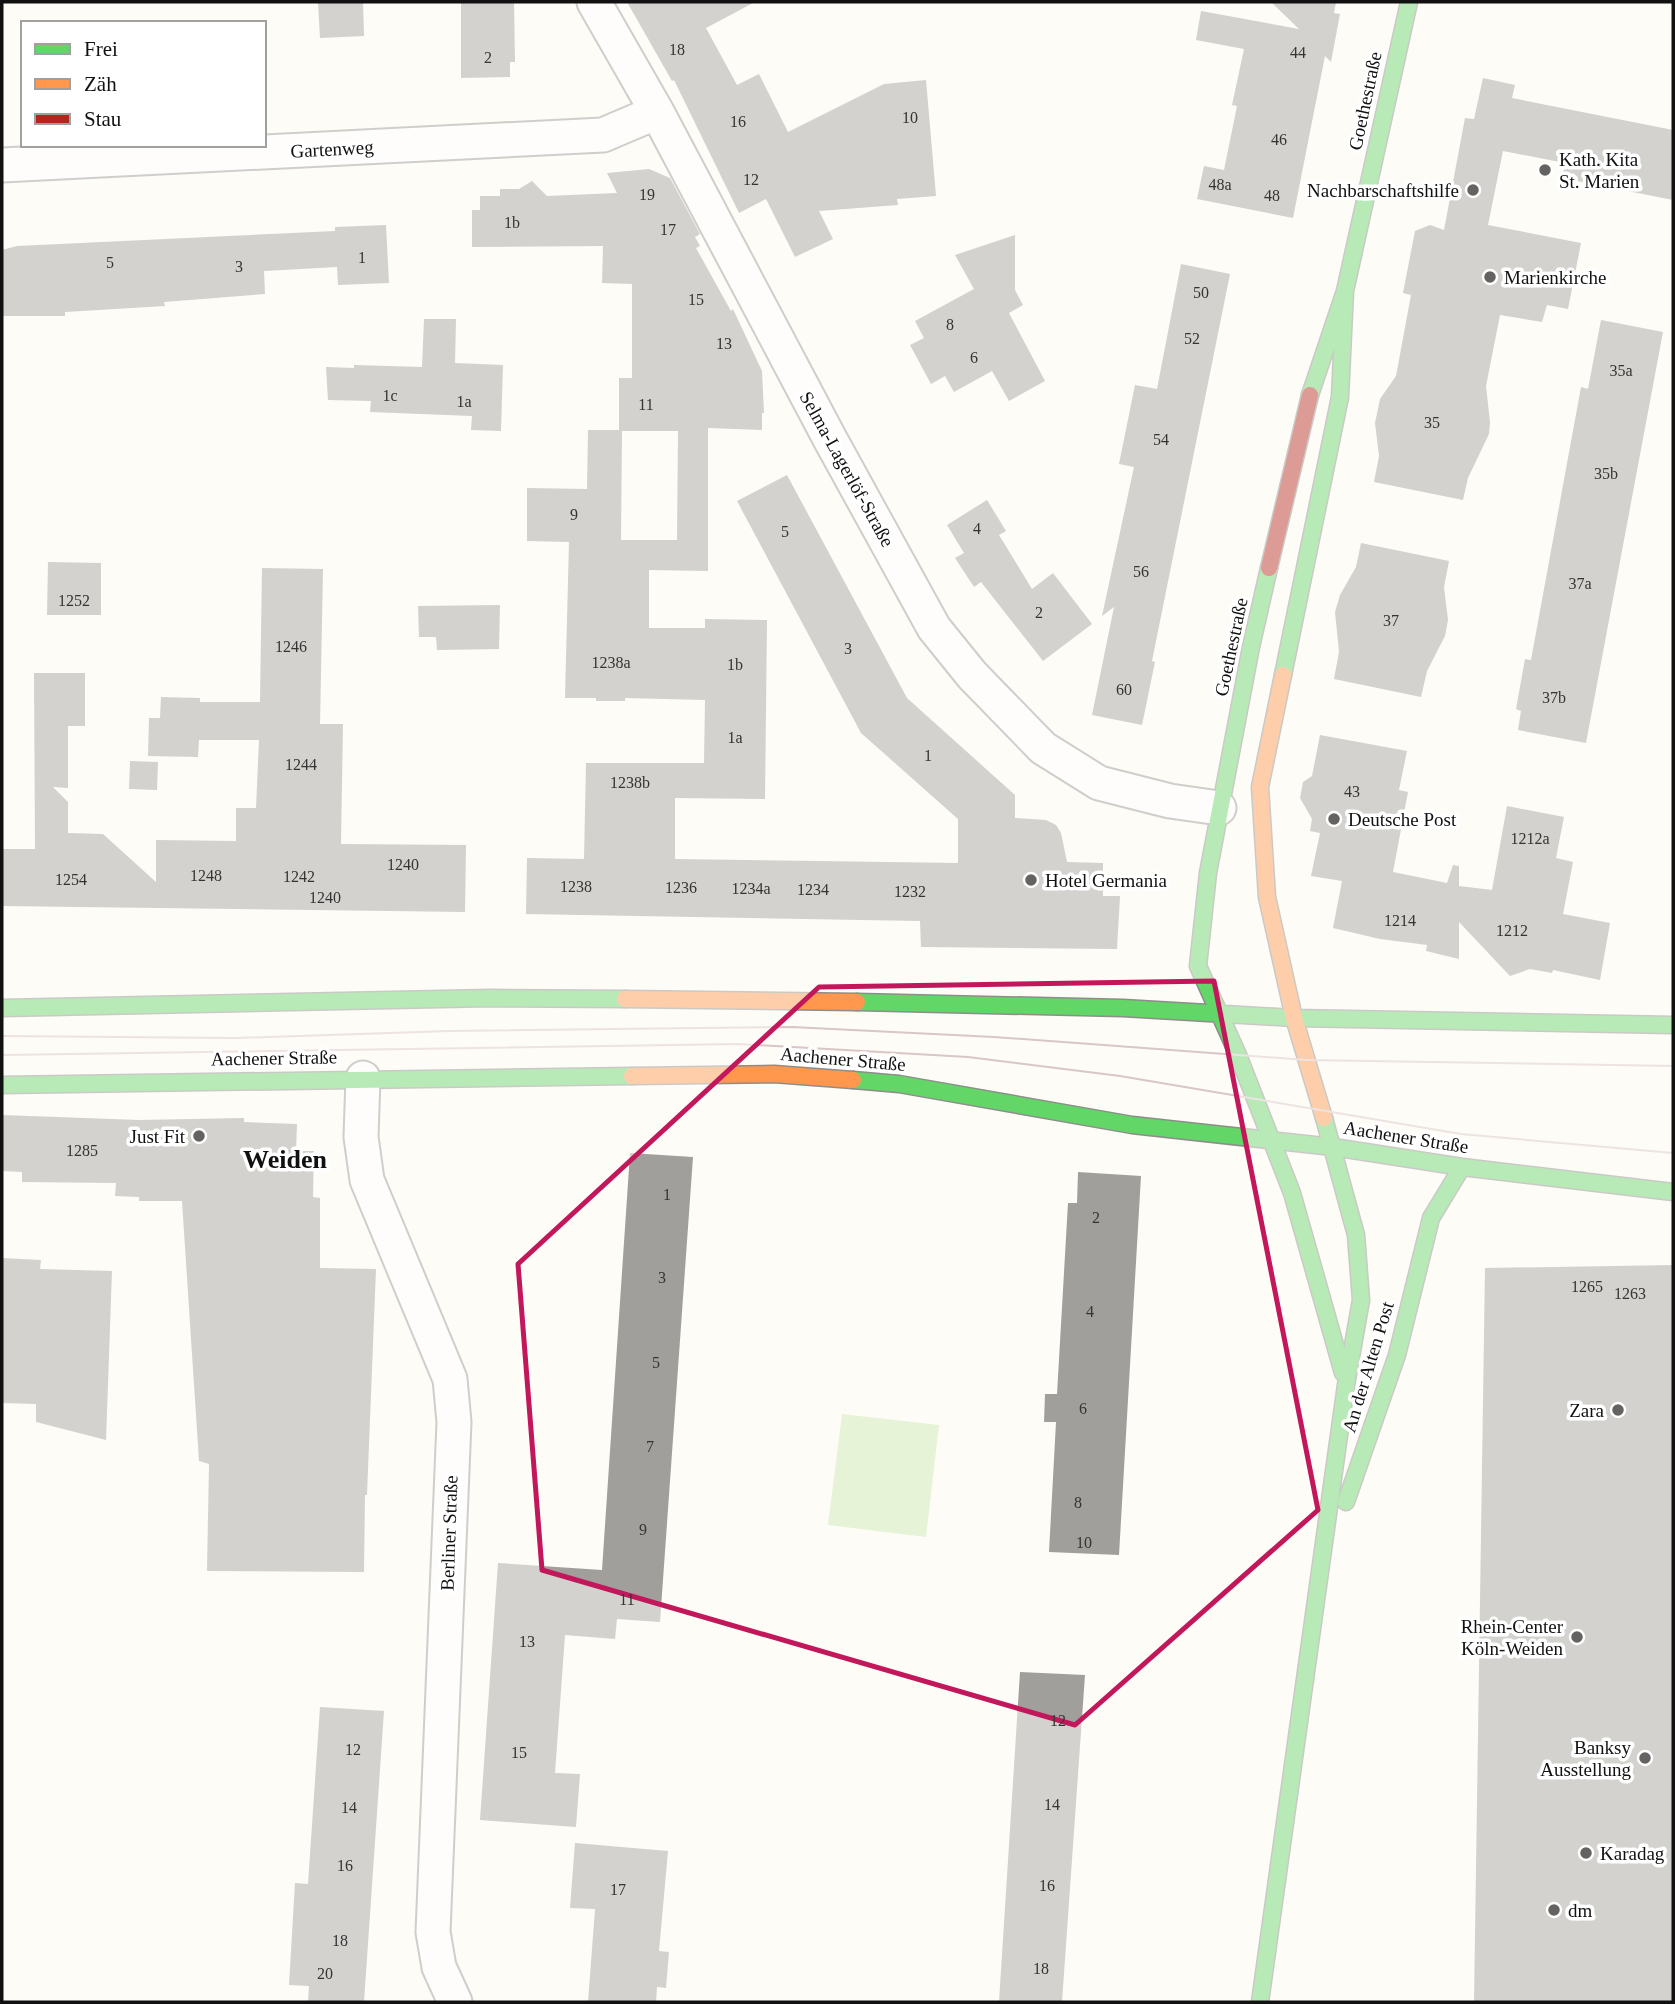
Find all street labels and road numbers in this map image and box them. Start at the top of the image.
street label: Goethestraße [1344,50,1386,152]
street label: Gartenweg [290,136,375,162]
street label: Selma-Lagerlöf-Straße [796,388,898,550]
street label: Goethestraße [1210,596,1252,698]
street label: Aachener Straße [779,1043,907,1075]
street label: Aachener Straße [211,1046,337,1070]
street label: Aachener Straße [1342,1117,1470,1157]
street label: An der Alten Post [1338,1298,1398,1435]
street label: Berliner Straße [436,1475,462,1591]

